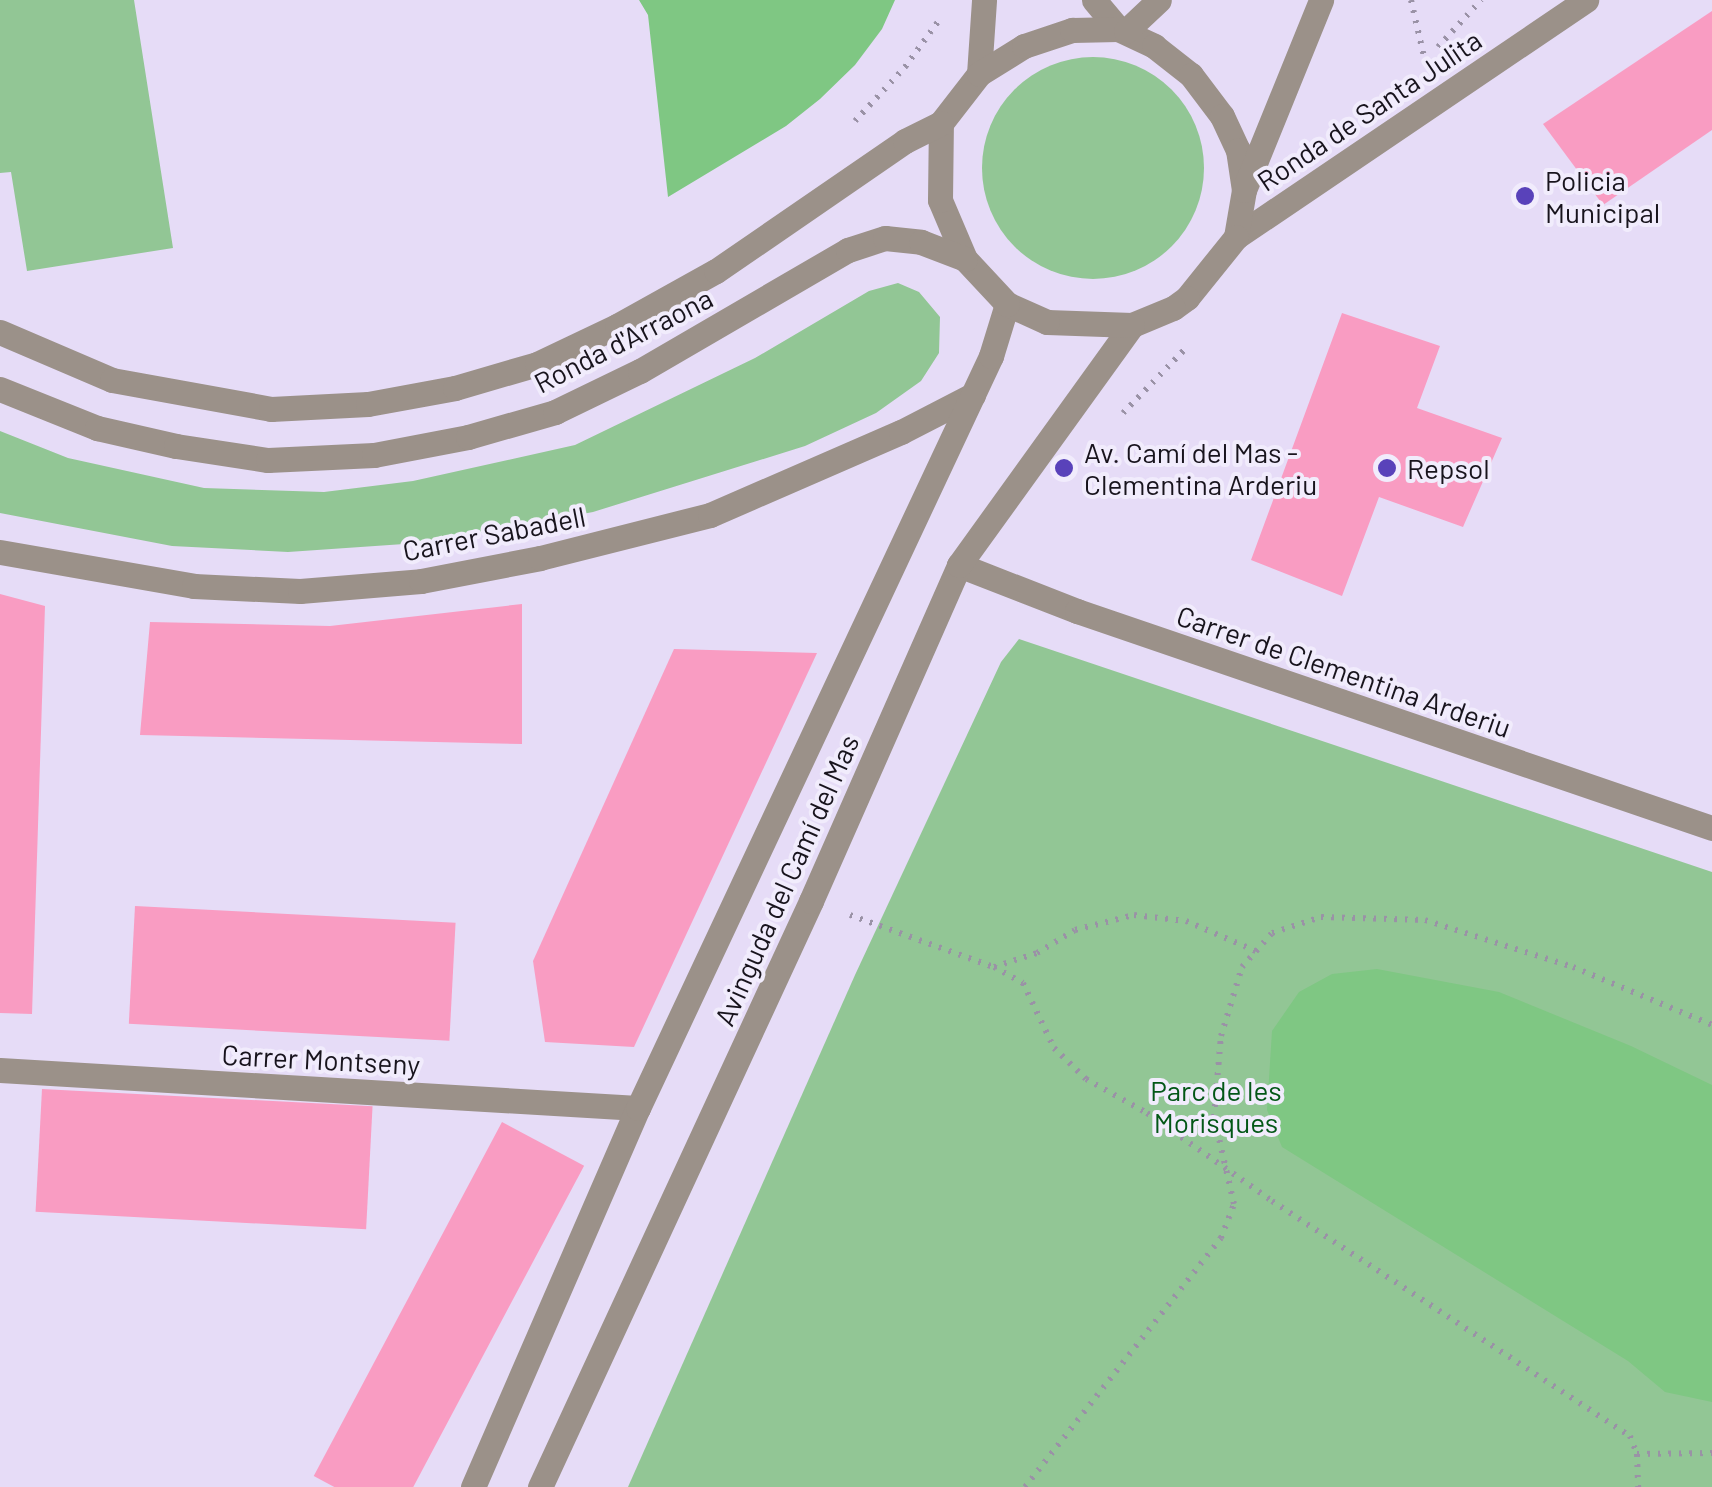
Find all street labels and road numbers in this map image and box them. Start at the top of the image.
street label: Ronda de Santa Julita [1250,22,1488,198]
street label: Ronda d'Arraona [528,281,718,399]
street label: Carrer Sabadell [400,499,588,567]
street label: Carrer de Clementina Arderiu [1173,598,1515,744]
street label: Avinguda del Camí del Mas [707,729,865,1031]
street label: Carrer Montseny [221,1037,421,1081]

